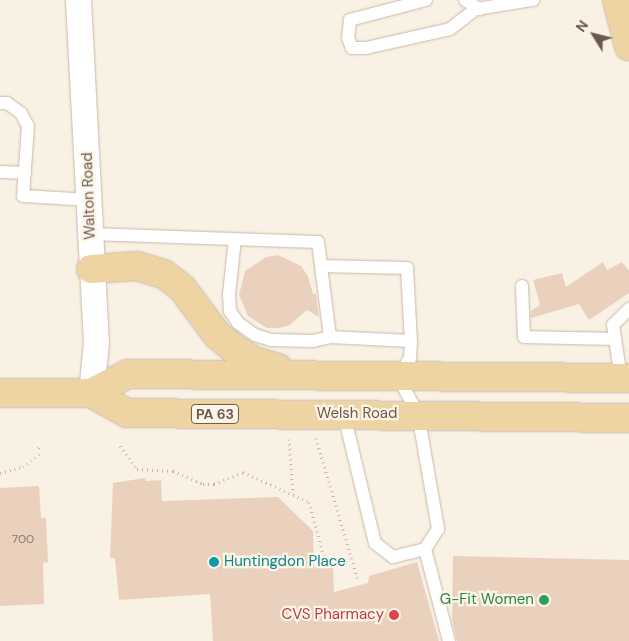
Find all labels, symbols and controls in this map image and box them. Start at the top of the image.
north arrow [569,10,619,60]
text: N [572,17,592,36]
street label: Walton Road [78,152,100,240]
road number: PA 63 [190,402,240,426]
street label: Welsh Road [317,405,397,423]
house number: 700 [12,533,34,547]
place label: Huntingdon Place [224,553,346,571]
marker: Huntingdon Place [208,556,220,568]
place label: G-Fit Women [440,591,534,609]
marker: G-Fit Women [538,594,550,606]
place label: CVS Pharmacy [281,606,384,624]
marker: CVS Pharmacy [388,609,400,621]

